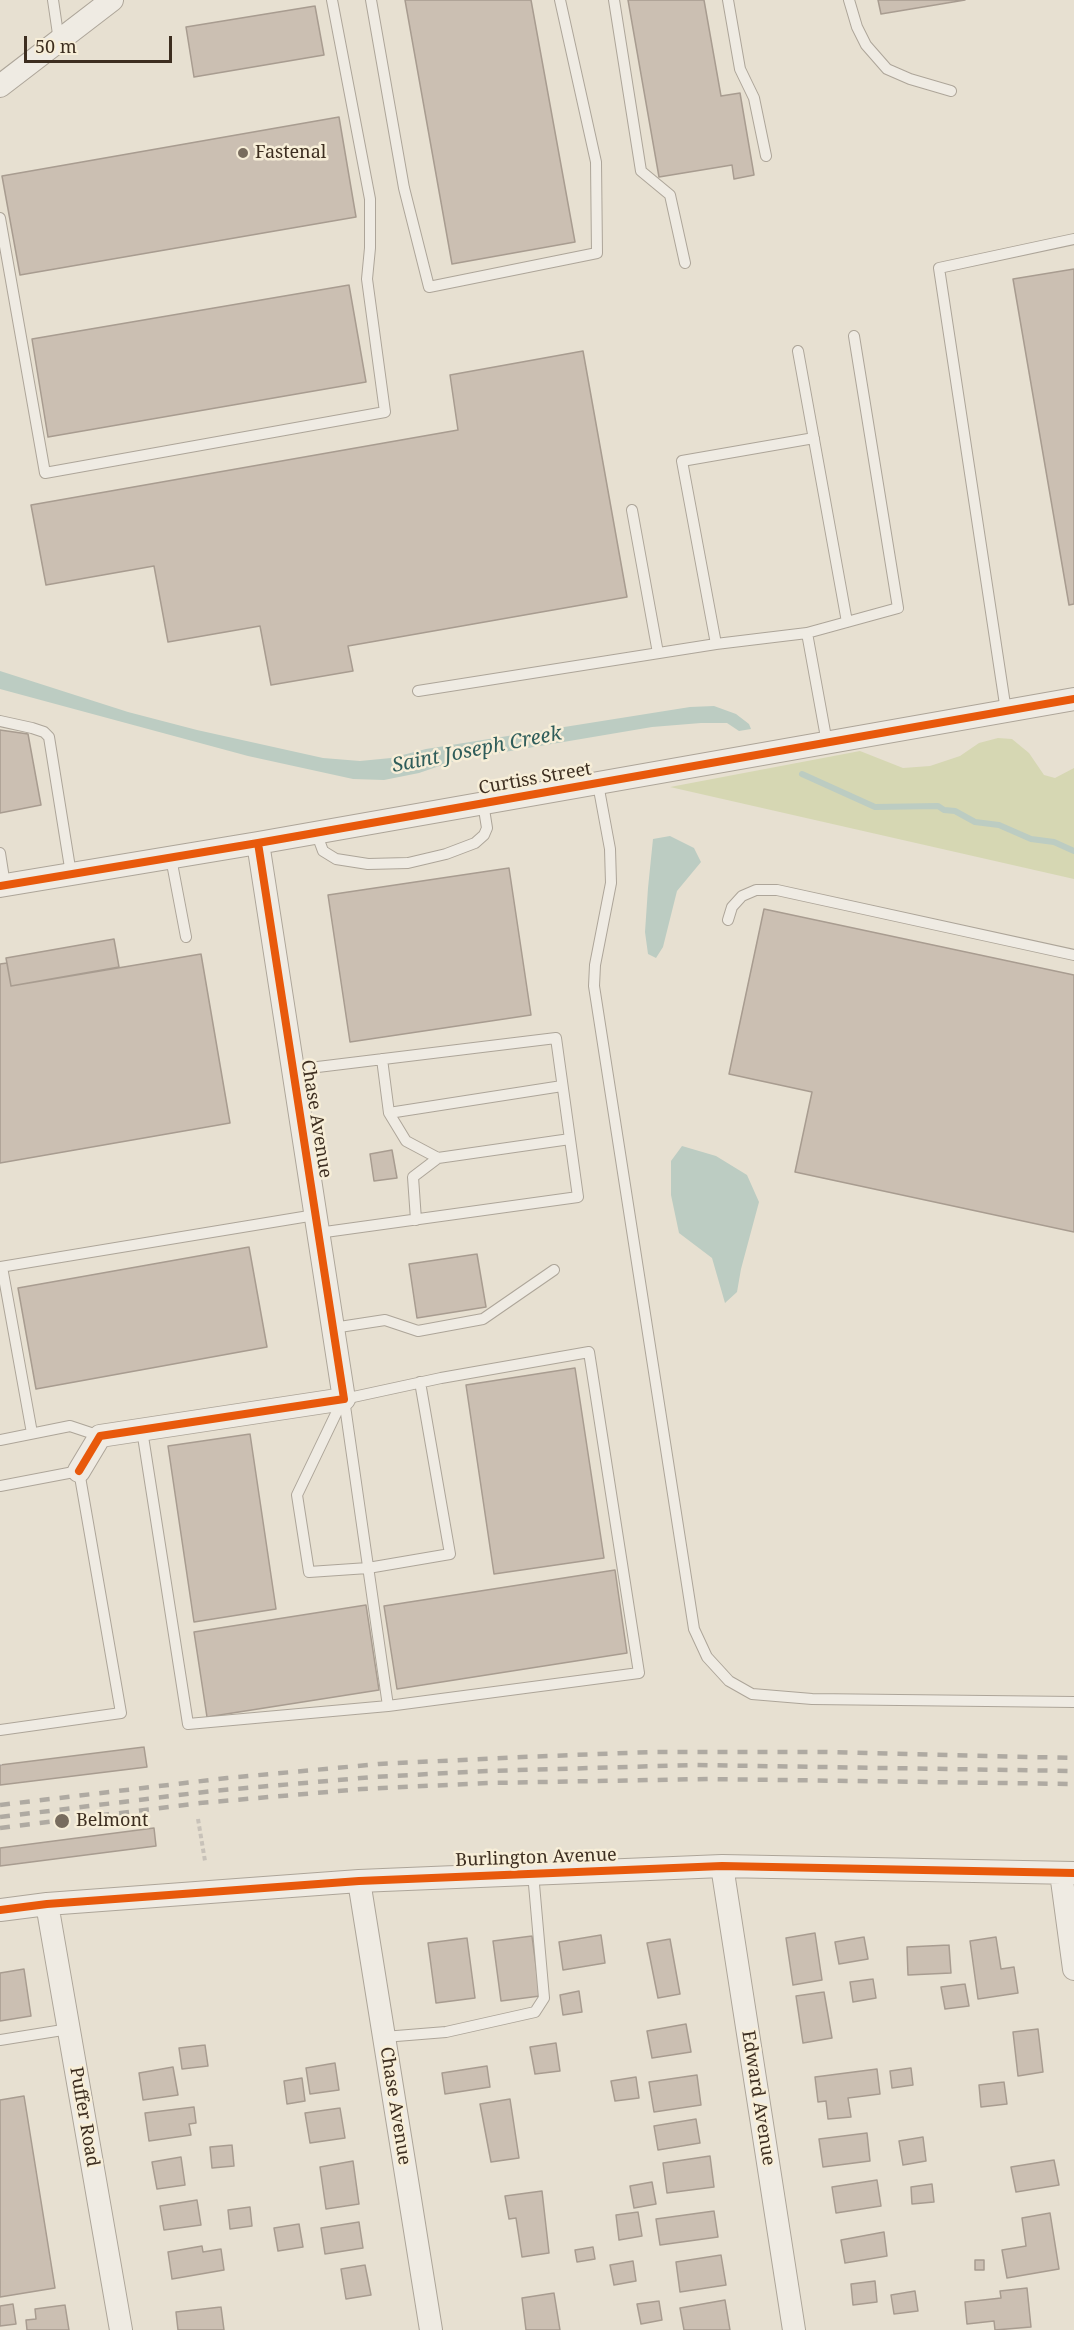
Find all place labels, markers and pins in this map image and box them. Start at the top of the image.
place label: Fastenal [255,142,326,164]
marker: Fastenal [236,146,250,160]
place label: Belmont [76,1810,148,1832]
marker: Belmont [53,1812,71,1830]

